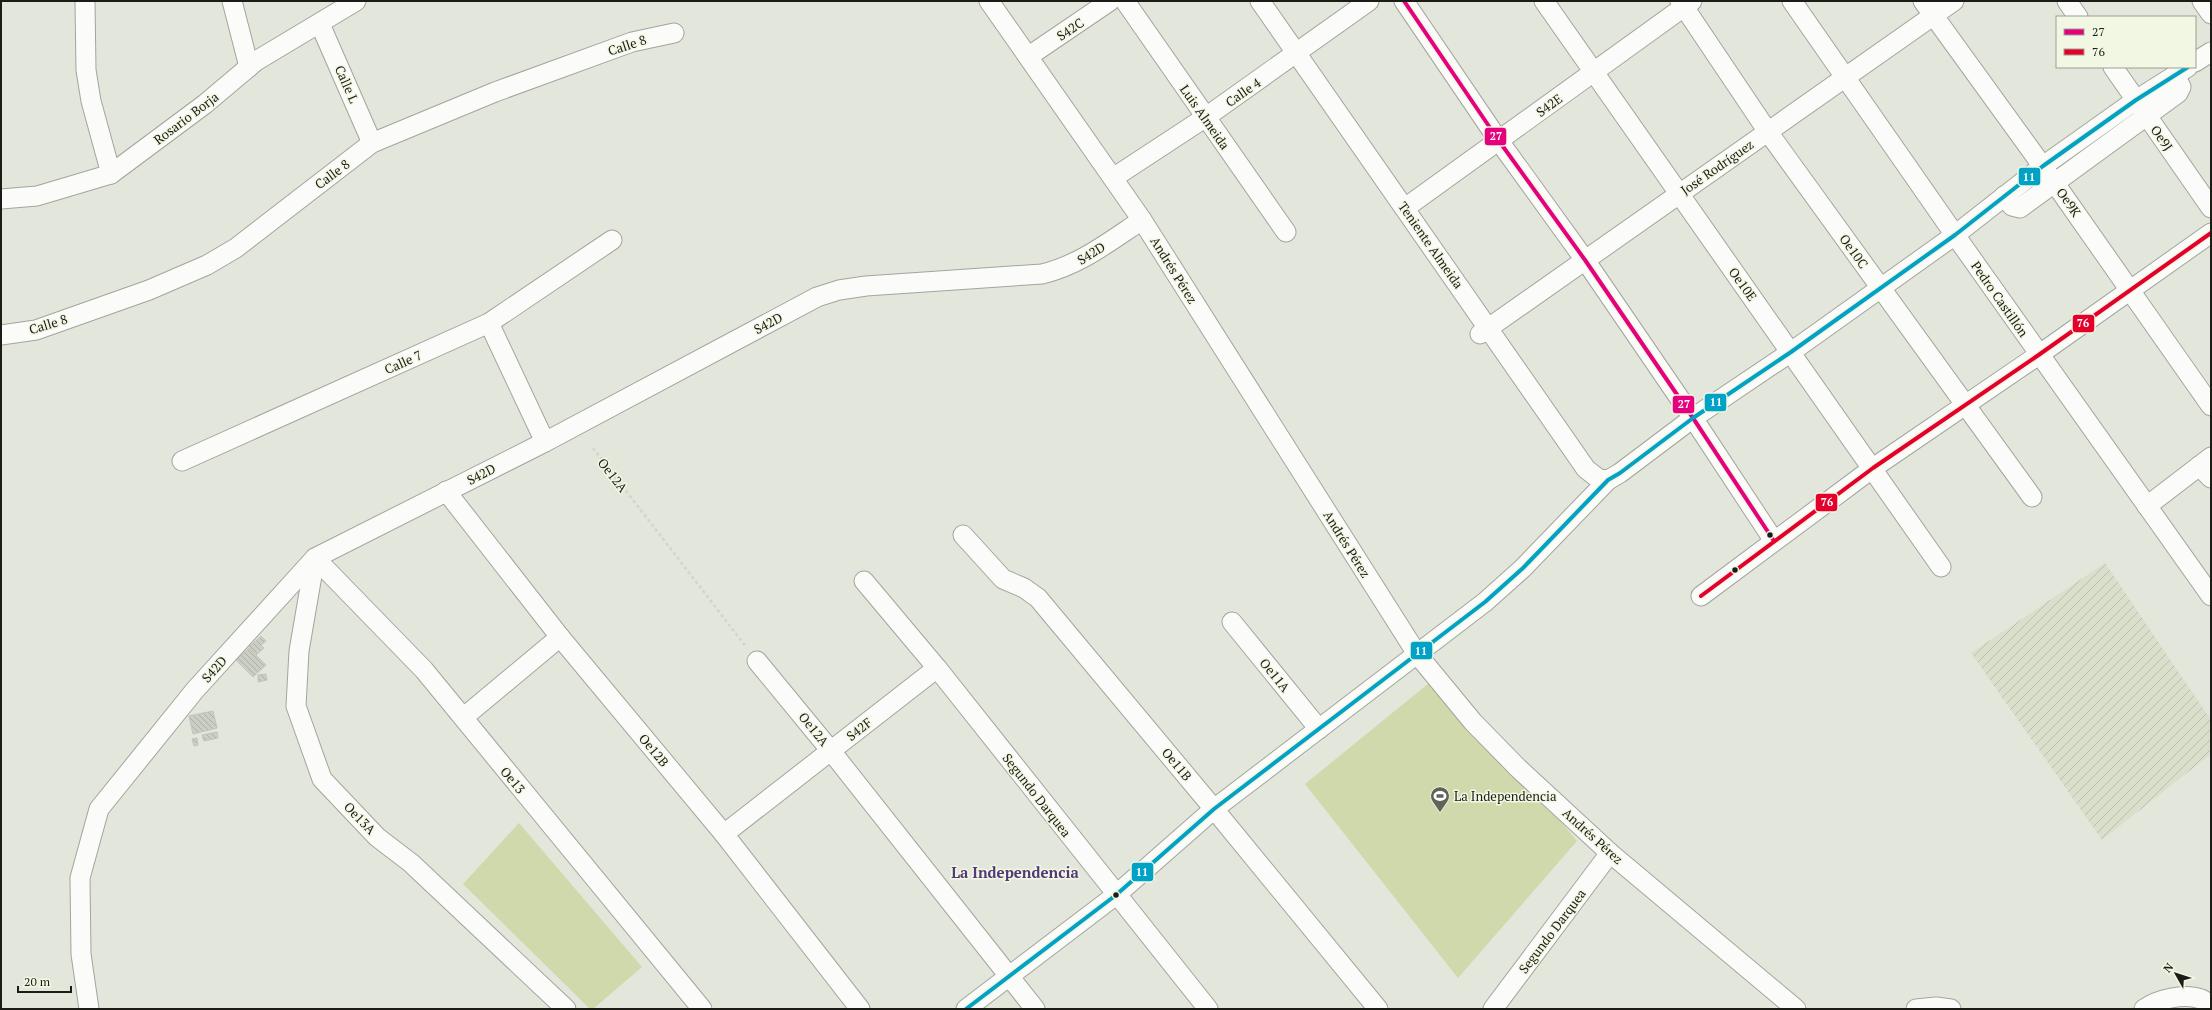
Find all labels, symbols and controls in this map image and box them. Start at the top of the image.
street label: S42C [1053,13,1087,45]
legend [2056,16,2196,68]
text: 27 [2092,24,2105,39]
street label: Calle 8 [605,30,649,60]
text: 76 [2092,44,2105,59]
street label: Calle L [331,62,363,106]
street label: Calle 4 [1222,73,1264,111]
street label: Luis Almeida [1176,81,1234,153]
street label: Rosario Borja [150,87,223,148]
street label: S42E [1532,89,1566,121]
street label: Oe9J [2147,122,2177,154]
line badge: 27 [1484,127,1507,146]
text: 27 [1490,129,1502,143]
street label: José Rodríguez [1677,135,1757,199]
street label: Calle 8 [311,155,353,193]
line badge: 11 [2018,167,2041,186]
text: 11 [2023,170,2035,184]
street label: Oe9K [2053,184,2086,221]
street label: Teniente Almeida [1394,198,1468,292]
street label: Oe10C [1835,230,1873,272]
street label: Andrés Pérez [1146,233,1202,307]
street label: S42D [1073,237,1109,269]
street label: Pedro Castillón [1967,258,2033,341]
street label: Oe10E [1725,264,1761,304]
street label: S42D [751,308,785,338]
street label: Calle 8 [27,310,70,338]
line badge: 76 [2072,314,2095,333]
text: 76 [2077,316,2089,330]
street label: Calle 7 [381,346,425,378]
line badge: 11 [1704,393,1727,412]
line badge: 27 [1672,395,1695,414]
text: 11 [1710,395,1722,409]
text: 27 [1678,397,1690,411]
street label: Oe12A [594,454,632,496]
street label: S42D [464,459,498,489]
line badge: 76 [1815,493,1838,512]
text: 76 [1821,495,1833,509]
street label: Andrés Pérez [1319,507,1375,581]
unlabelled marker [1765,530,1775,540]
unlabelled marker [1730,565,1740,575]
line badge: 11 [1410,641,1433,660]
text: 11 [1415,644,1427,658]
street label: S42D [197,652,231,686]
street label: Oe11A [1256,654,1294,696]
street label: Oe12A [795,708,833,750]
street label: S42F [842,713,876,745]
street label: Oe12B [635,730,673,770]
street label: Oe11B [1158,744,1196,784]
street label: Segundo Darquea [999,749,1076,841]
street label: Oe13 [496,763,530,797]
sports icon: La Independencia [1429,785,1451,813]
place label: La Independencia [1454,787,1557,805]
street label: Oe13A [340,798,380,838]
street label: Andrés Pérez [1559,804,1627,868]
district label: La Independencia [951,862,1079,882]
line badge: 11 [1131,862,1154,882]
text: 11 [1136,865,1148,879]
street label: Segundo Darquea [1514,885,1590,977]
unlabelled marker [1111,890,1121,900]
north arrow [2156,954,2196,994]
text: N [2160,960,2177,975]
scale bar [18,968,71,994]
text: 20 m [24,974,51,989]

